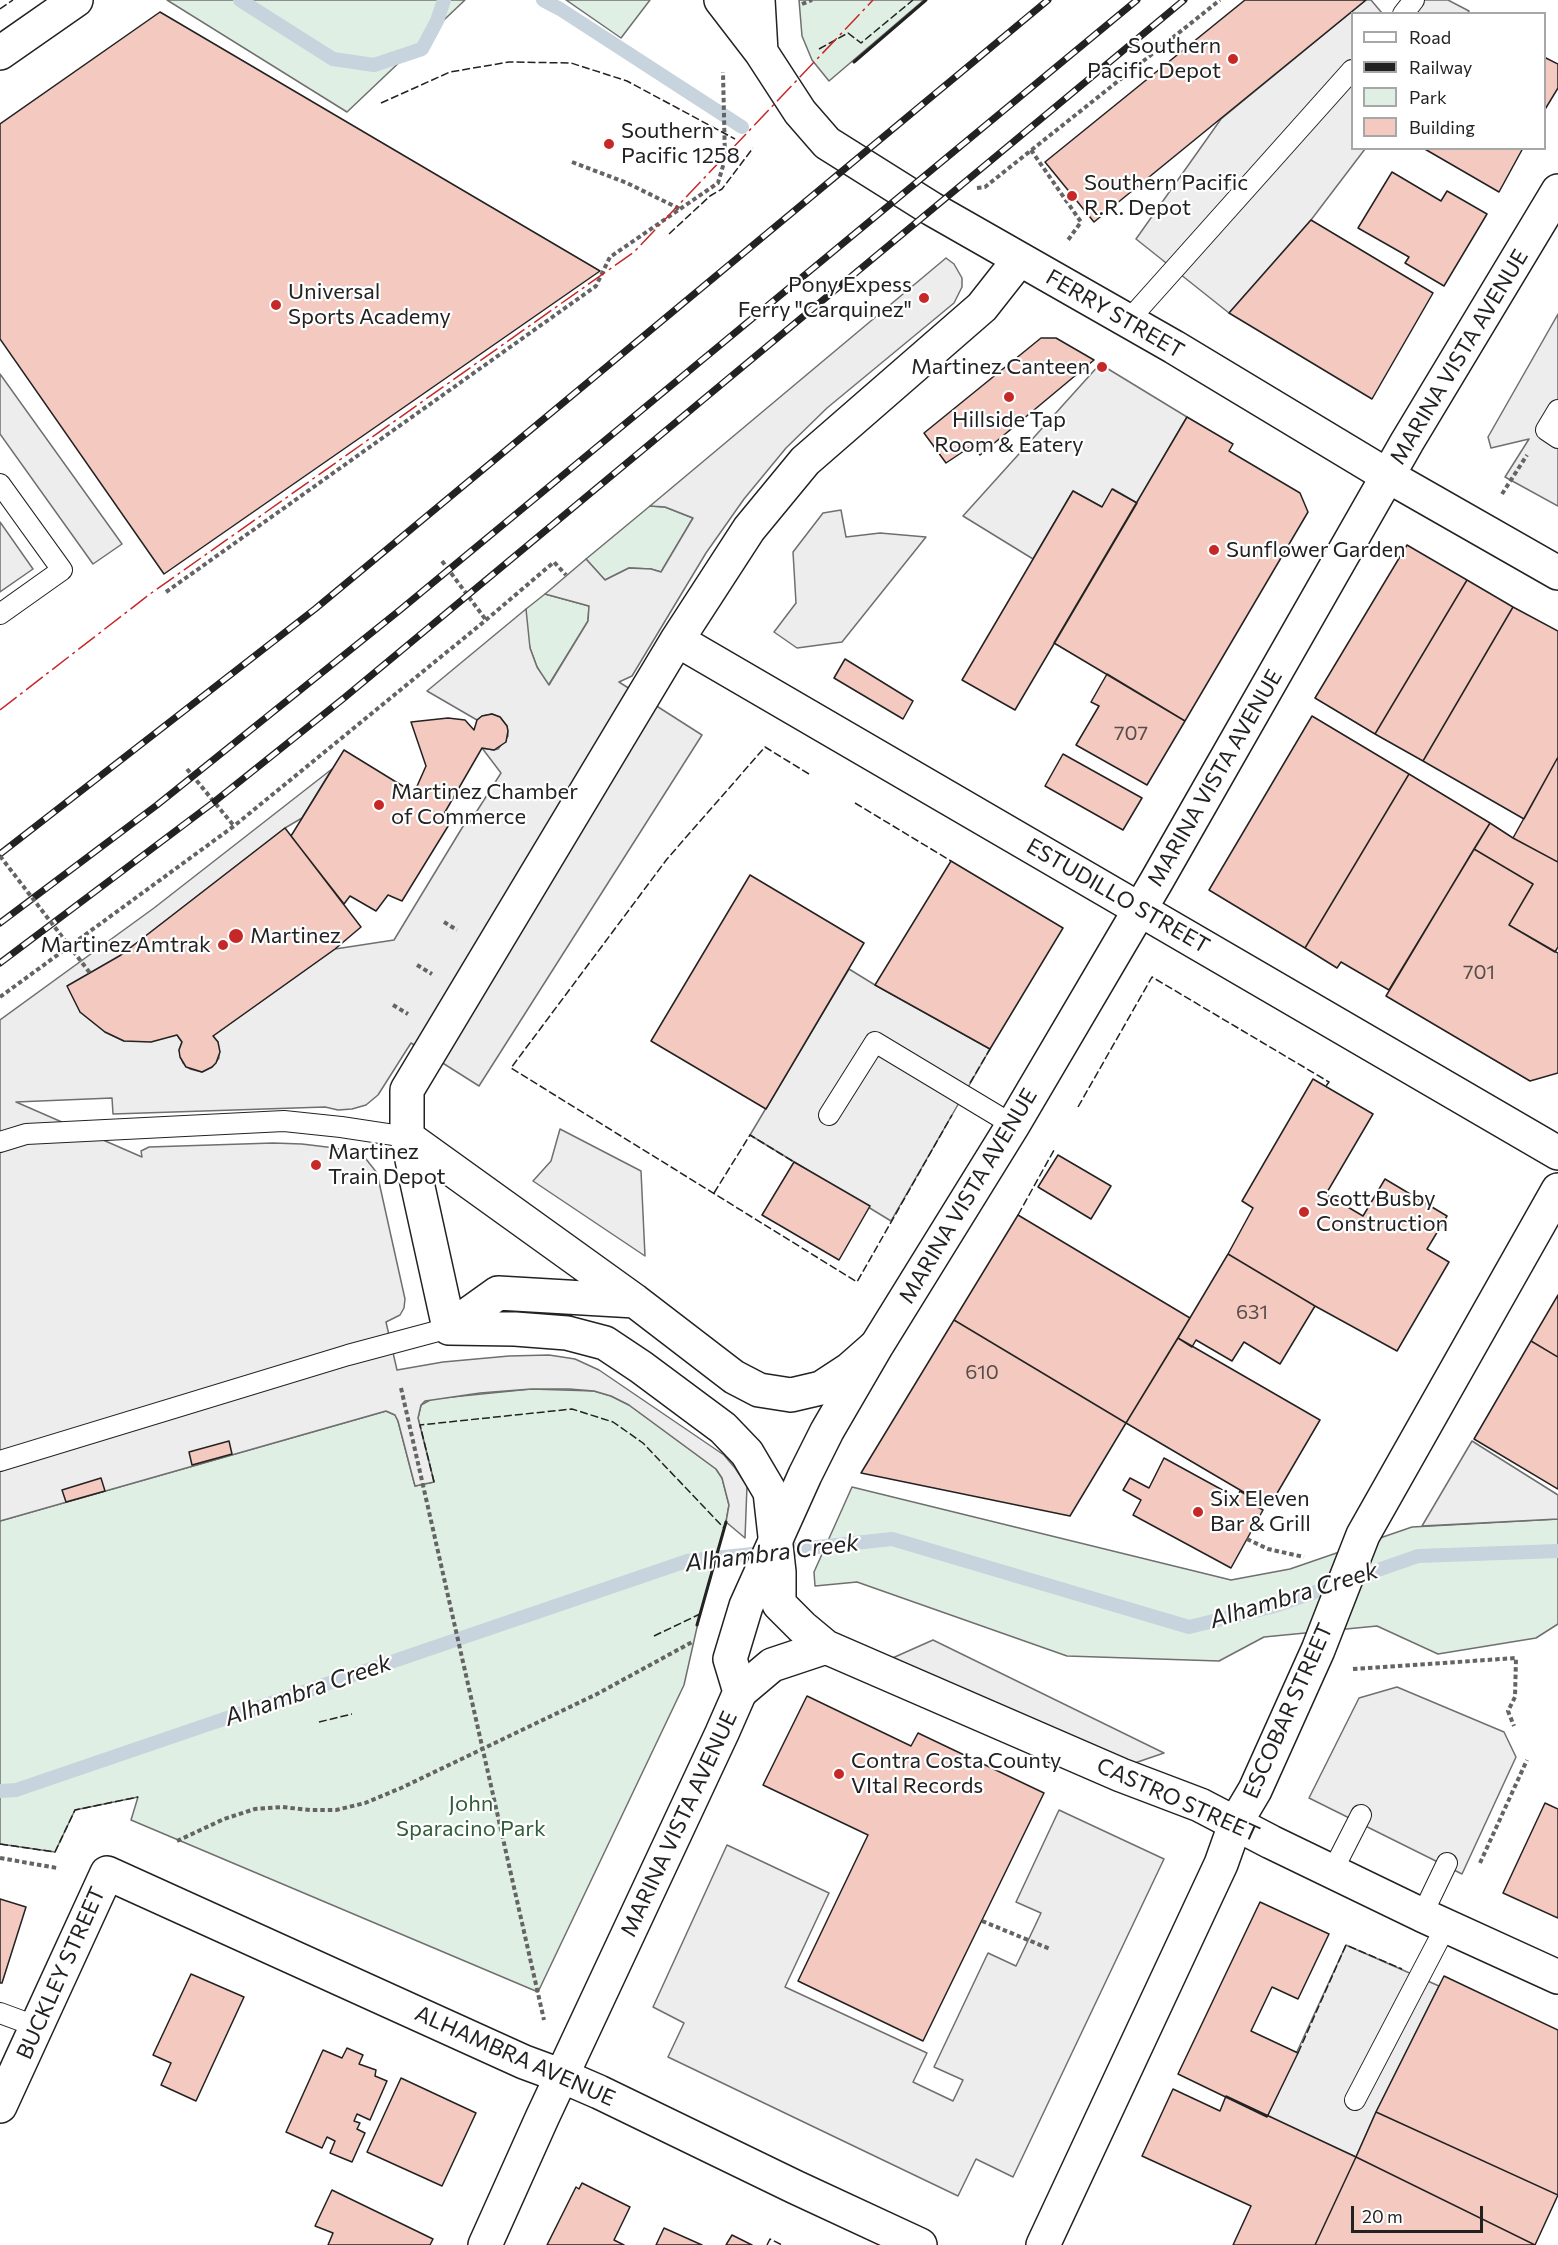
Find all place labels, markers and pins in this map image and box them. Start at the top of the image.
place label: Southern Pacific Depot [1087,33,1221,84]
marker: Southern Pacific Depot [1226,52,1240,66]
place label: Southern Pacific 1258 [621,118,740,170]
marker: Southern Pacific 1258 [602,137,616,151]
place label: Southern Pacific R.R. Depot [1084,170,1248,222]
marker: Southern Pacific R.R. Depot [1065,189,1079,203]
place label: Pony Expess Ferry "Carquinez" [738,272,912,324]
place label: Universal Sports Academy [288,279,451,330]
marker: Pony Expess Ferry "Carquinez" [917,291,931,305]
marker: Universal Sports Academy [269,298,283,312]
place label: Martinez Canteen [911,354,1090,380]
marker: Martinez Canteen [1095,360,1109,374]
marker: Hillside Tap Room & Eatery [1002,390,1016,404]
place label: Hillside Tap Room & Eatery [934,407,1084,458]
place label: Sunflower Garden [1226,537,1406,563]
marker: Sunflower Garden [1207,543,1221,557]
place label: Martinez Chamber of Commerce [391,779,578,830]
marker: Martinez Chamber of Commerce [372,798,386,812]
place label: Martinez [250,923,341,949]
marker: Martinez [227,927,245,945]
place label: Martinez Amtrak [40,932,211,958]
marker: Martinez Amtrak [216,938,230,952]
place label: Martinez Train Depot [328,1139,446,1190]
marker: Martinez Train Depot [309,1158,323,1172]
place label: Scott Busby Construction [1316,1186,1448,1238]
marker: Scott Busby Construction [1297,1205,1311,1219]
place label: Six Eleven Bar & Grill [1210,1486,1311,1538]
marker: Six Eleven Bar & Grill [1191,1505,1205,1519]
place label: Contra Costa County VItal Records [851,1748,1061,1800]
marker: Contra Costa County VItal Records [832,1767,846,1781]

